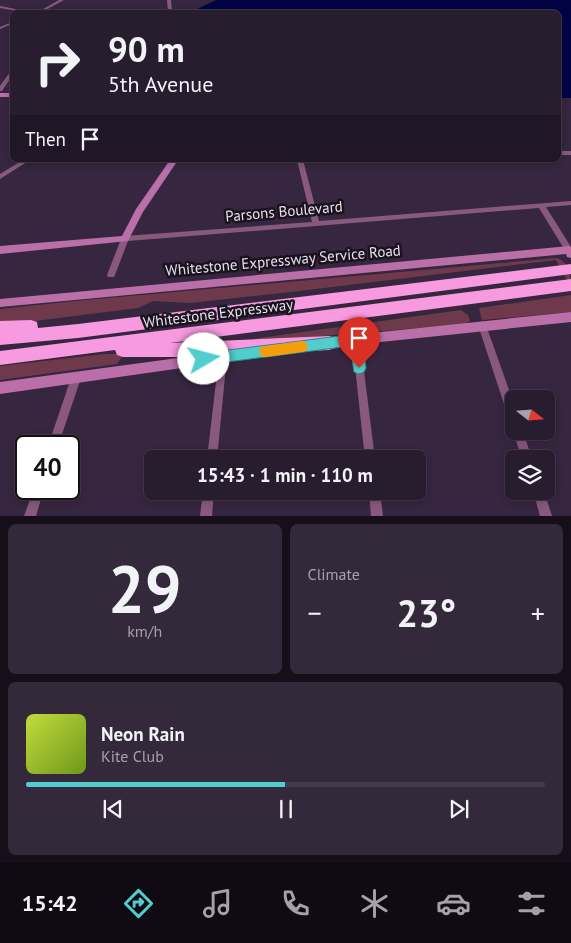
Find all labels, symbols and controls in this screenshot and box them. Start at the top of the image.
text: 90 m [108,26,185,72]
icon: right [25,30,90,95]
text: 5th Avenue [108,70,213,98]
icon: arrive [76,125,104,153]
text: Then [25,127,66,151]
street label: Parsons Boulevard [225,196,343,226]
street label: Whitestone Expressway Service Road [165,240,401,280]
street label: Whitestone Expressway [142,294,294,332]
pin [338,317,380,368]
icon: arrive [345,324,373,352]
position arrow [177,332,229,384]
north arrow [505,390,555,440]
map controls [505,390,555,500]
speed limit sign: 40 [15,435,80,500]
button: layers [505,450,555,500]
text: 15:43 · 1 min · 110 m [197,463,373,487]
text: 29 [108,546,182,630]
text: Climate [308,564,360,584]
text: 23° [396,588,456,637]
text: − [308,594,322,631]
text: + [531,594,545,631]
text: km/h [127,621,162,641]
text: Neon Rain [101,722,185,746]
text: Kite Club [101,746,164,766]
icon: previous [99,795,127,823]
icon: pause [272,795,300,823]
icon: next [445,795,473,823]
icon: directions [121,886,156,921]
icon: music [200,886,235,921]
icon: phone [278,886,313,921]
icon: climate [357,886,392,921]
icon: car [436,886,471,921]
icon: filters [514,886,549,921]
text: 15:42 [22,889,78,917]

